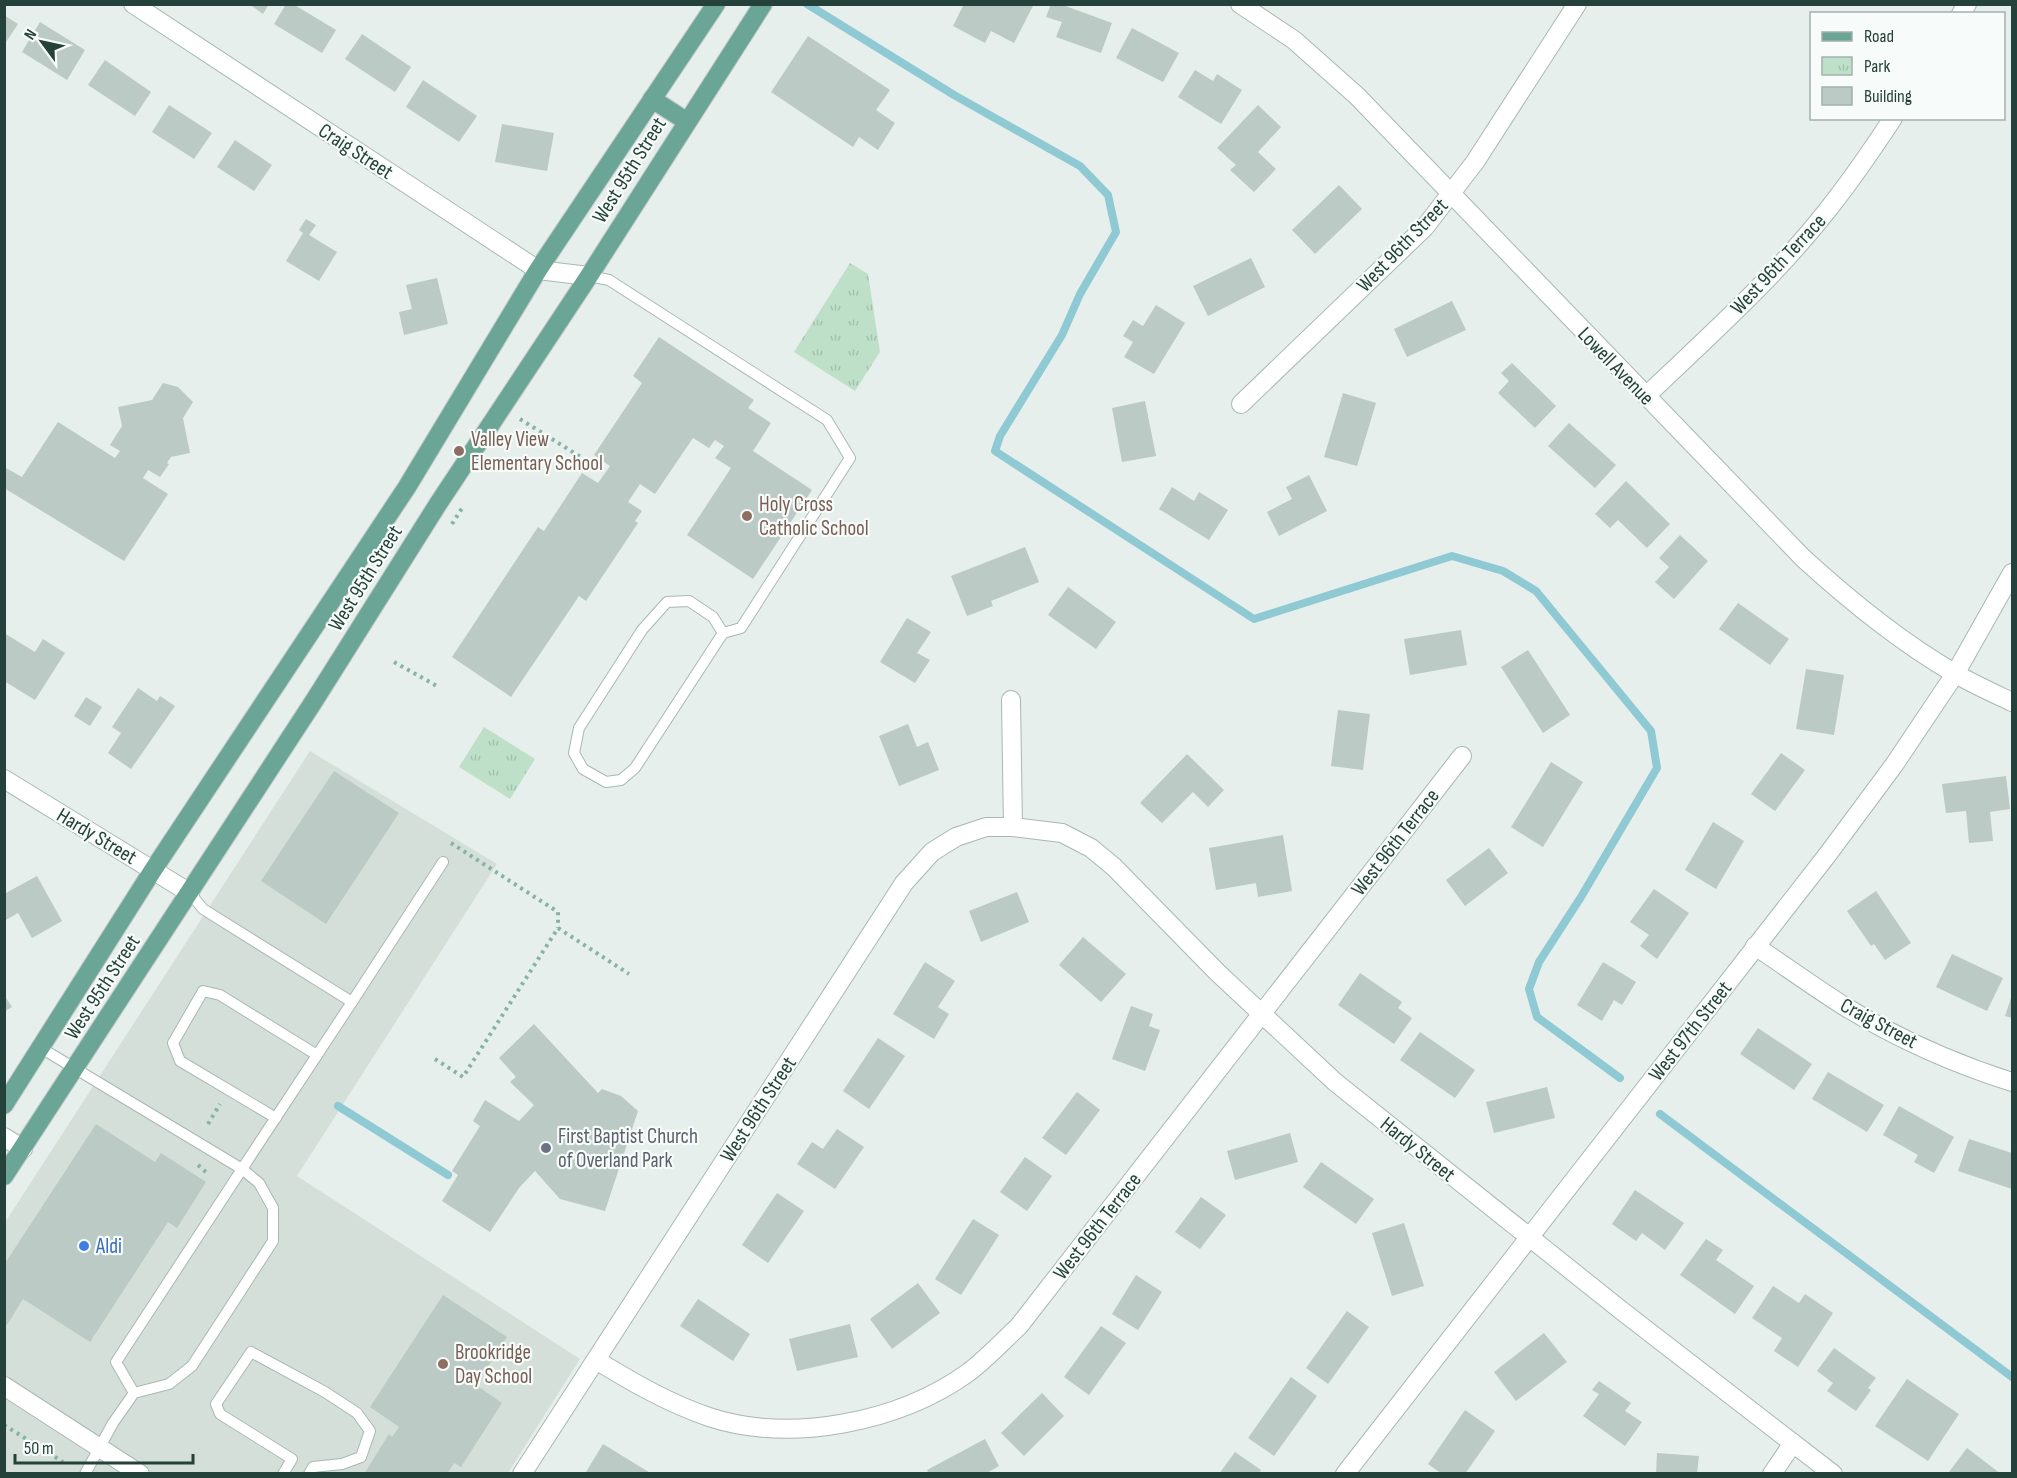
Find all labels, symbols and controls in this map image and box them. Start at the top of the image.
north arrow [12,12,72,72]
legend [1810,12,2005,120]
text: N [20,26,41,43]
text: Road [1864,26,1894,47]
text: Park [1864,56,1890,77]
text: Building [1864,86,1912,107]
street label: West 95th Street [587,113,672,228]
street label: Craig Street [314,118,398,185]
street label: West 96th Street [1351,193,1453,297]
street label: West 96th Terrace [1725,209,1831,320]
street label: Lowell Avenue [1572,322,1659,411]
place label: Valley View Elementary School [471,427,603,476]
marker: Valley View Elementary School [452,444,466,458]
place label: Holy Cross Catholic School [759,492,869,541]
marker: Holy Cross Catholic School [740,509,754,523]
street label: West 95th Street [323,521,408,636]
street label: West 96th Terrace [1346,784,1445,901]
street label: Hardy Street [52,803,141,870]
street label: West 95th Street [59,930,146,1044]
street label: West 97th Street [1644,976,1737,1086]
street label: Craig Street [1836,993,1922,1054]
street label: West 96th Street [715,1052,802,1167]
street label: Hardy Street [1375,1112,1460,1187]
place label: First Baptist Church of Overland Park [558,1124,698,1173]
marker: First Baptist Church of Overland Park [539,1141,553,1155]
street label: West 96th Terrace [1048,1168,1147,1285]
place label: Aldi [95,1234,122,1259]
marker: Aldi [77,1239,91,1253]
place label: Brookridge Day School [455,1340,532,1389]
marker: Brookridge Day School [436,1357,450,1371]
scale bar [15,1427,194,1465]
text: 50 m [24,1438,54,1459]

